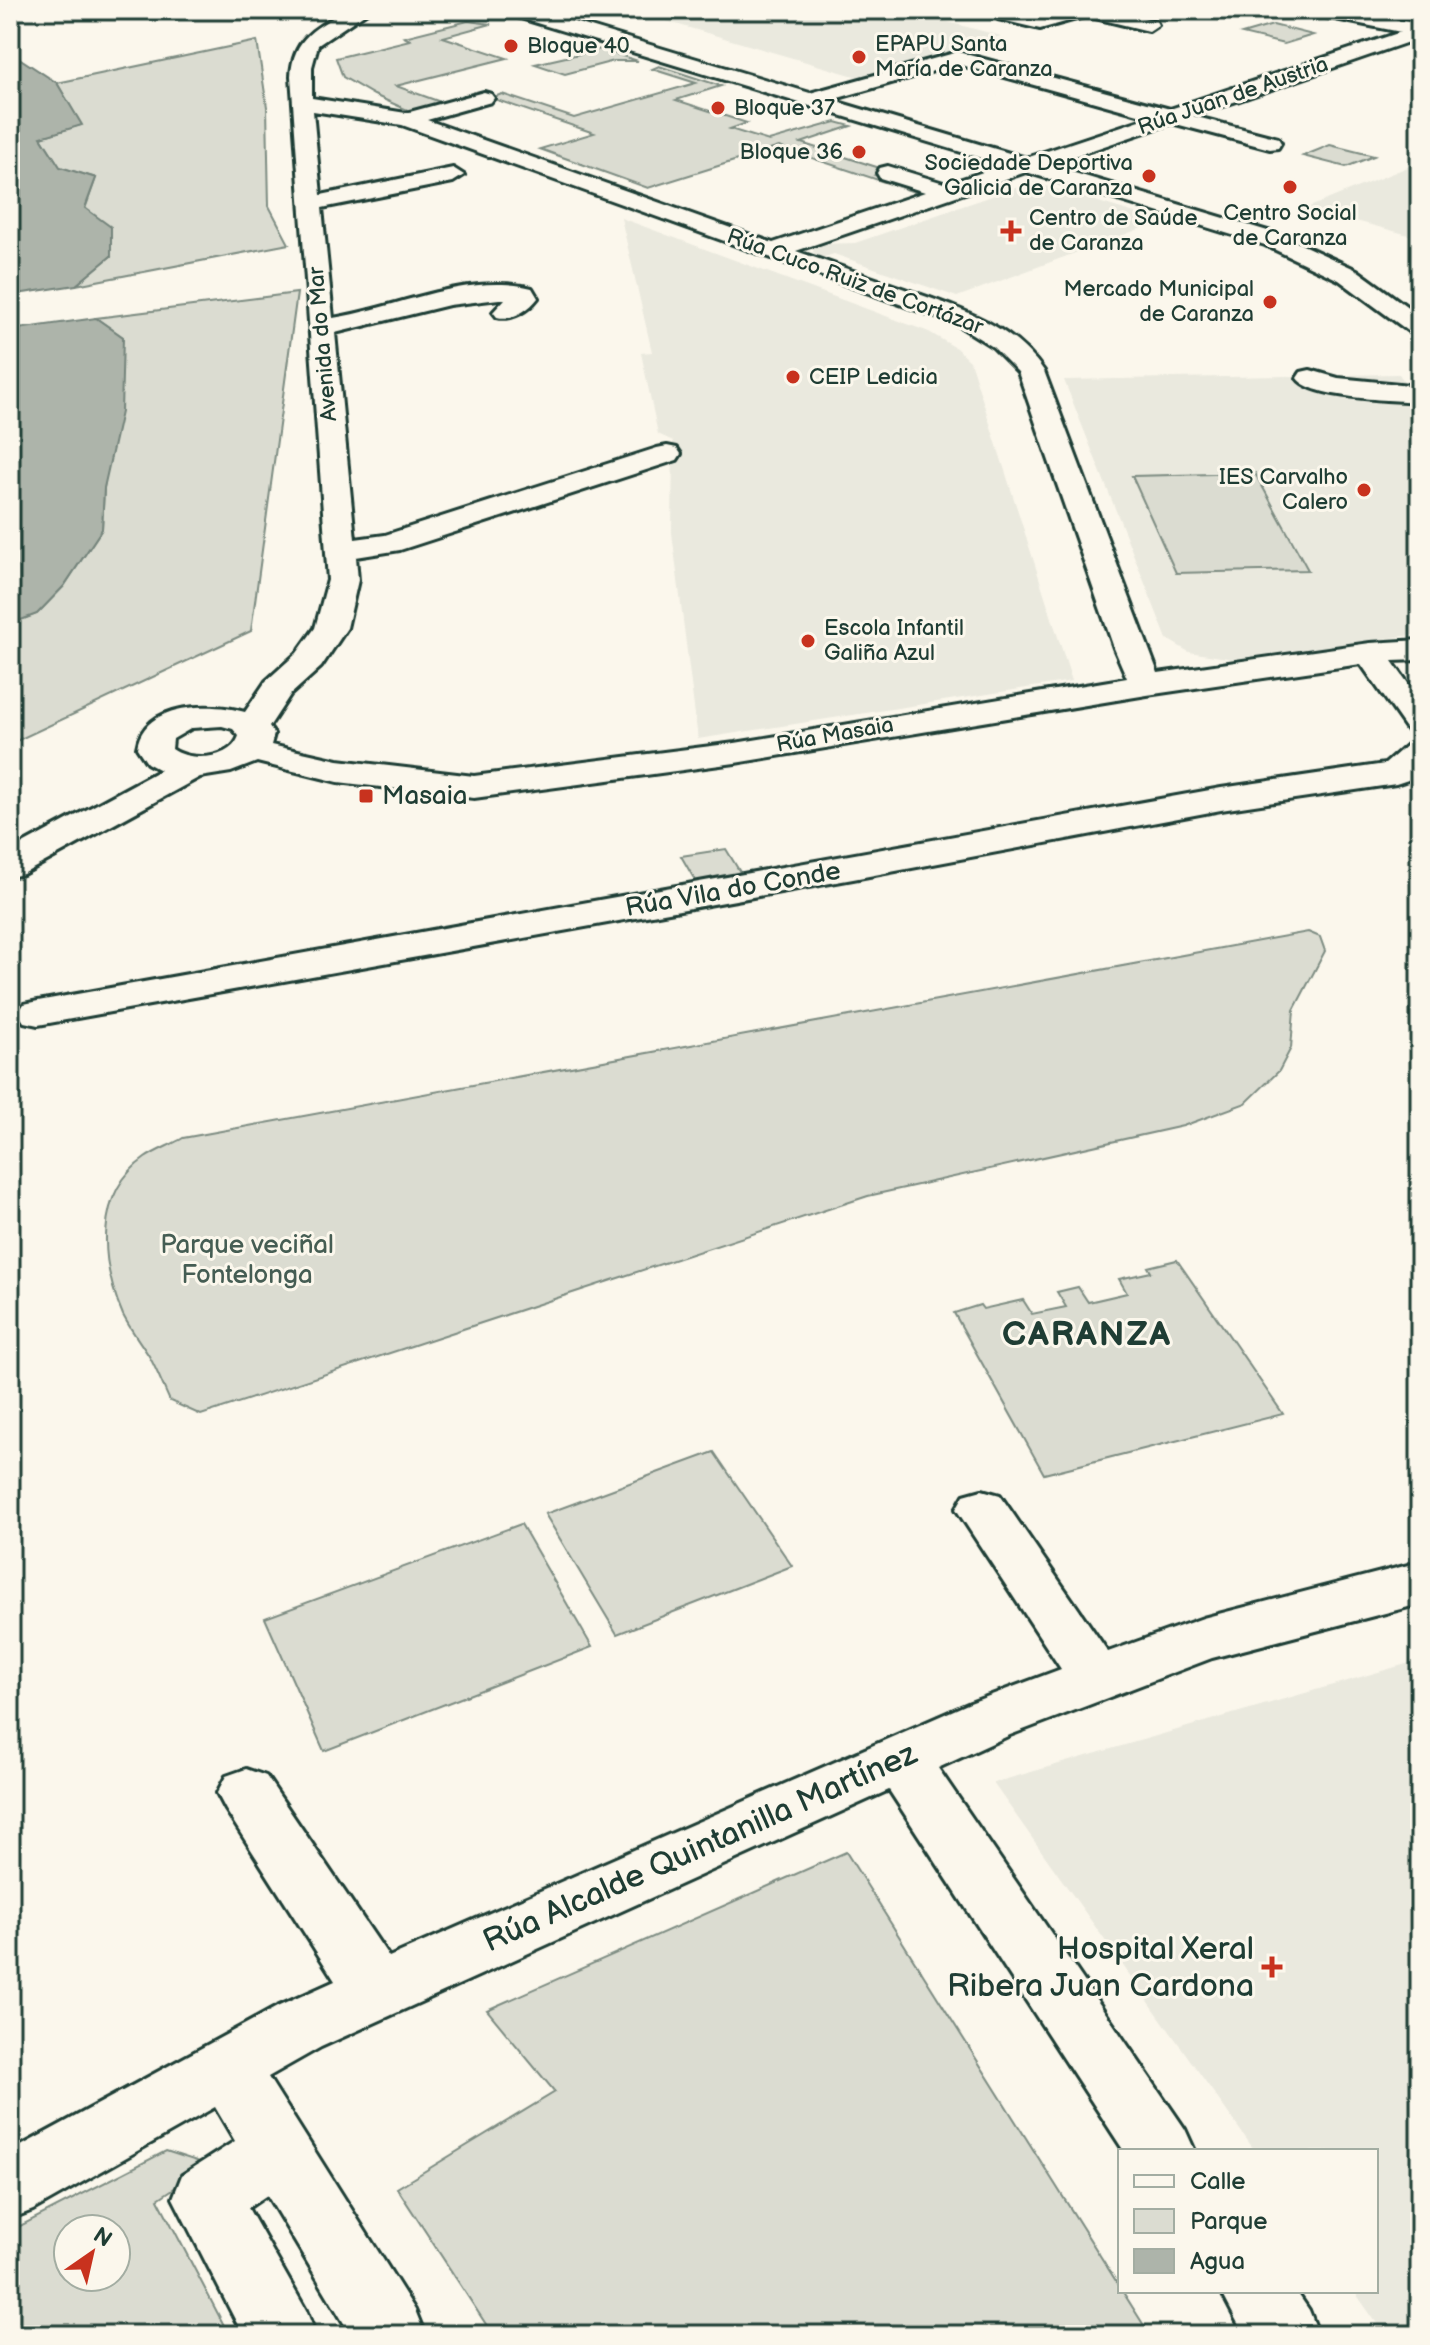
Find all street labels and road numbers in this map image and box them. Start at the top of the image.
street label: Rúa Juan de Austria [1134,51,1332,141]
street label: Rúa Cuco Ruiz de Cortázar [723,223,988,341]
street label: Avenida do Mar [303,264,343,422]
street label: Rúa Masaia [774,711,896,759]
street label: Rúa Vila do Conde [623,856,843,924]
street label: Rúa Alcalde Quintanilla Martínez [477,1734,923,1961]

